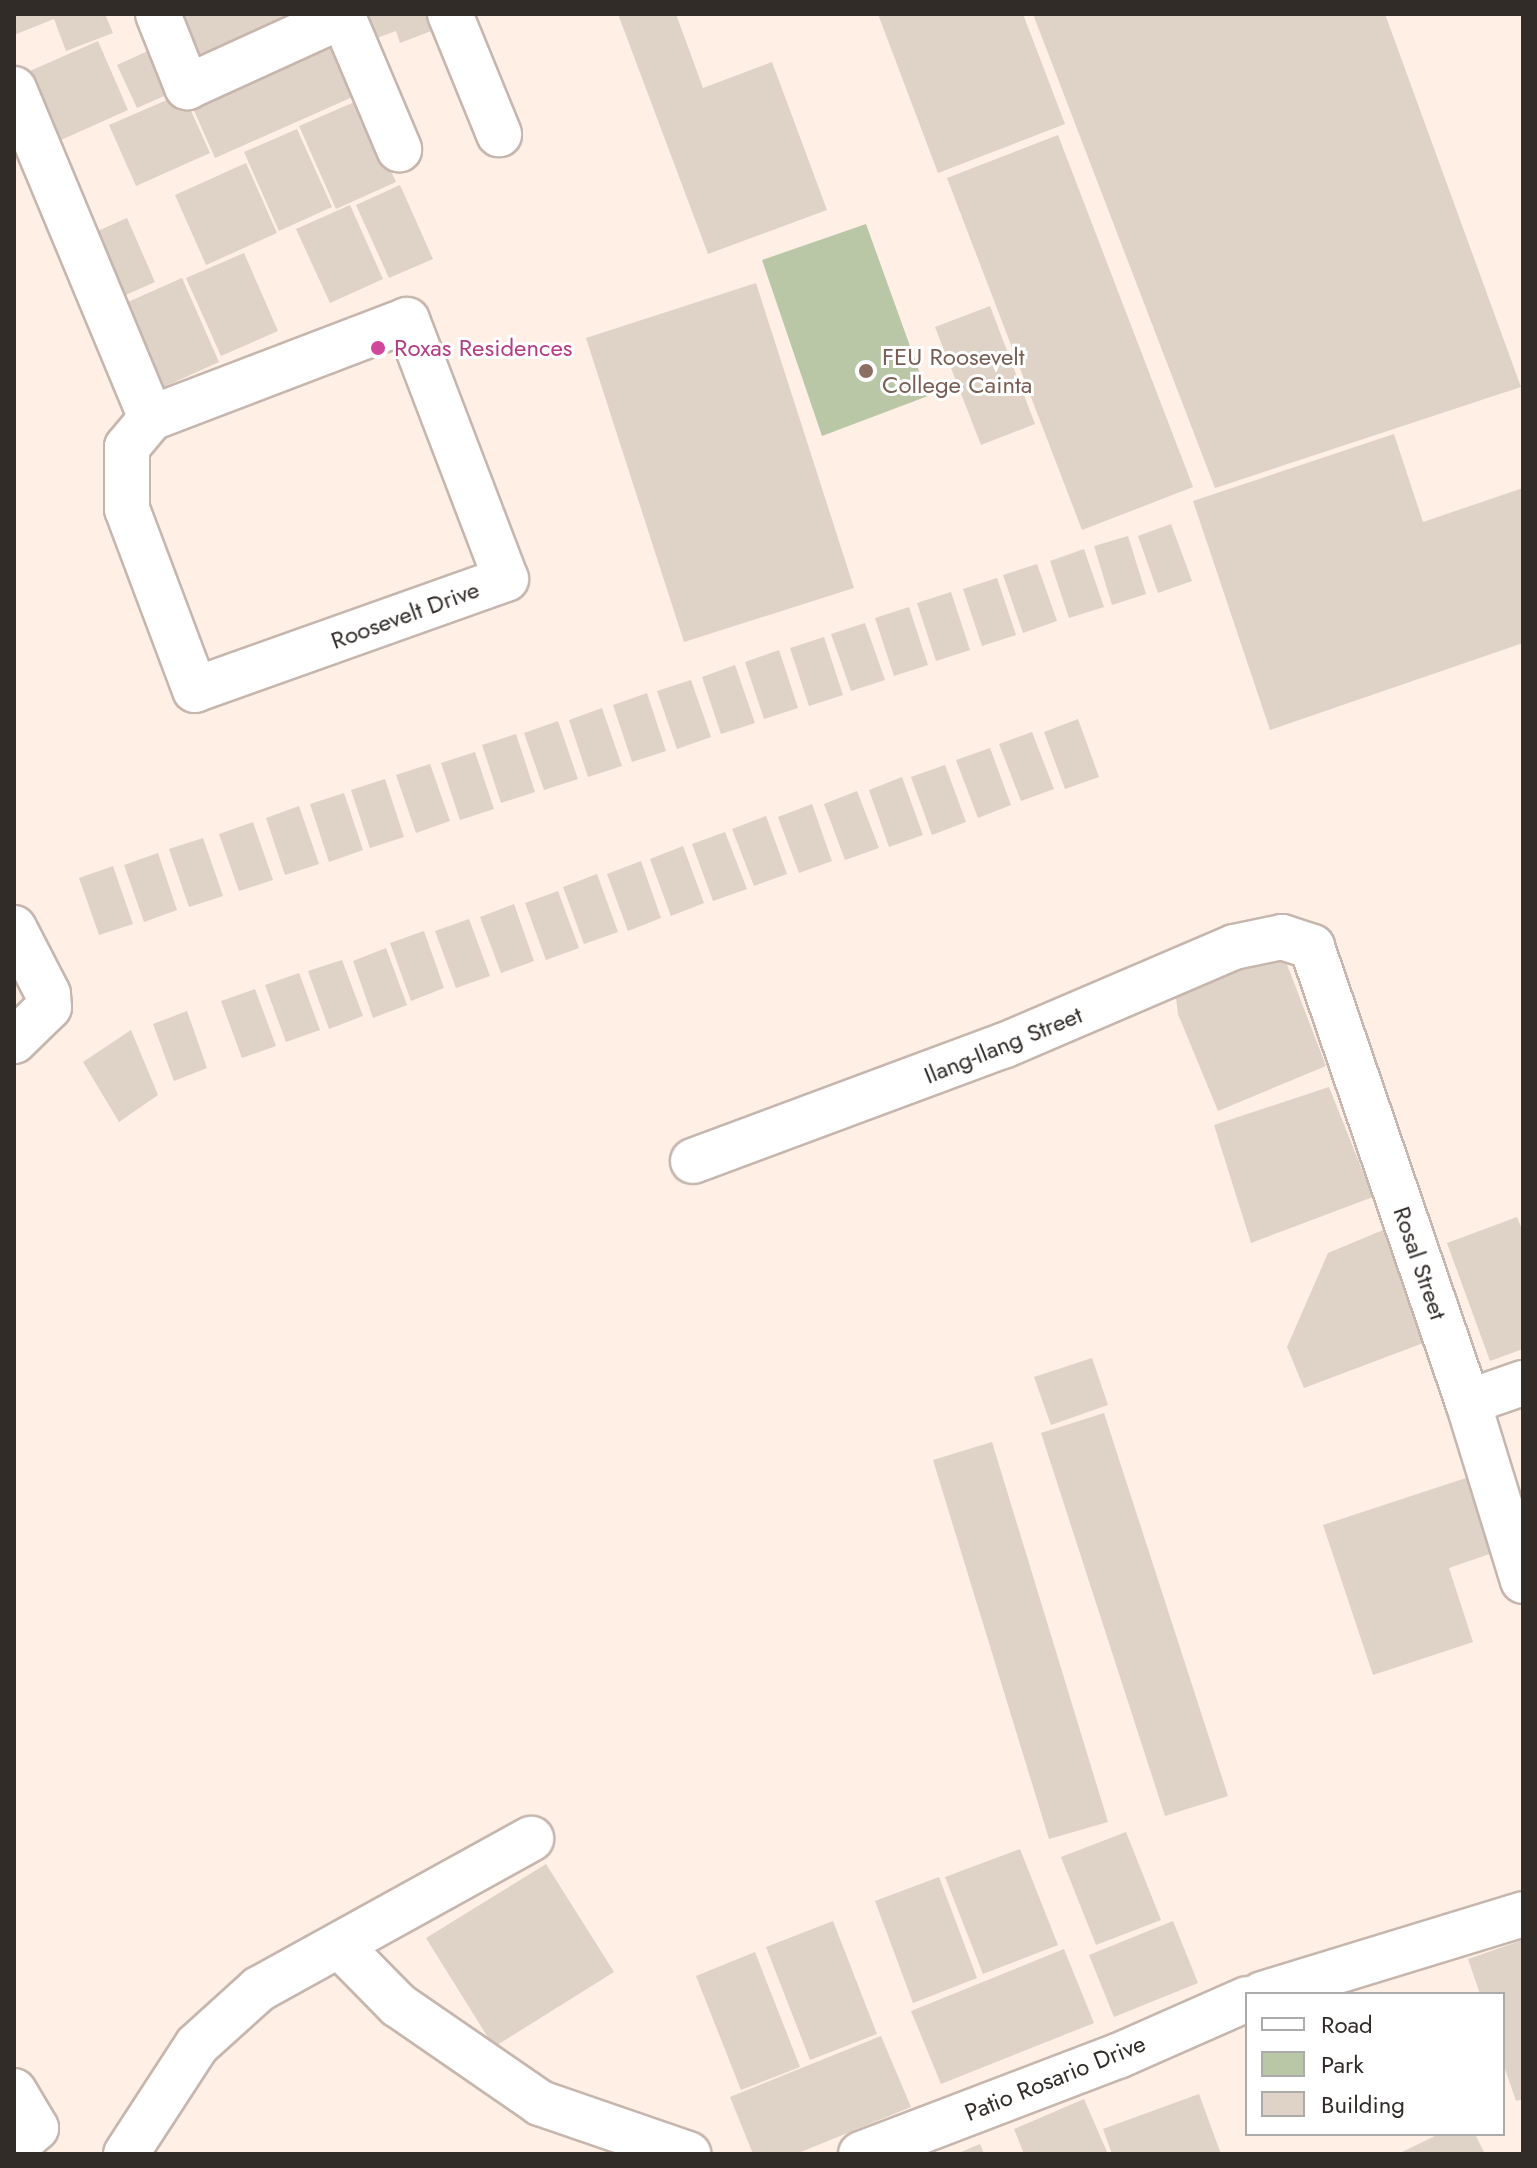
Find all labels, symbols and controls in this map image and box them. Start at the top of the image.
place label: Roxas Residences [394,334,573,362]
marker: Roxas Residences [369,339,387,357]
place label: FEU Roosevelt College Cainta [882,343,1032,399]
marker: FEU Roosevelt College Cainta [857,362,875,380]
street label: Roosevelt Drive [327,575,483,655]
street label: Ilang-Ilang Street [920,1000,1086,1090]
street label: Rosal Street [1387,1203,1453,1323]
legend [1245,1992,1505,2136]
text: Road [1321,2007,1373,2042]
street label: Patio Rosario Drive [961,2029,1149,2127]
text: Park [1321,2047,1364,2082]
text: Building [1321,2087,1405,2122]

